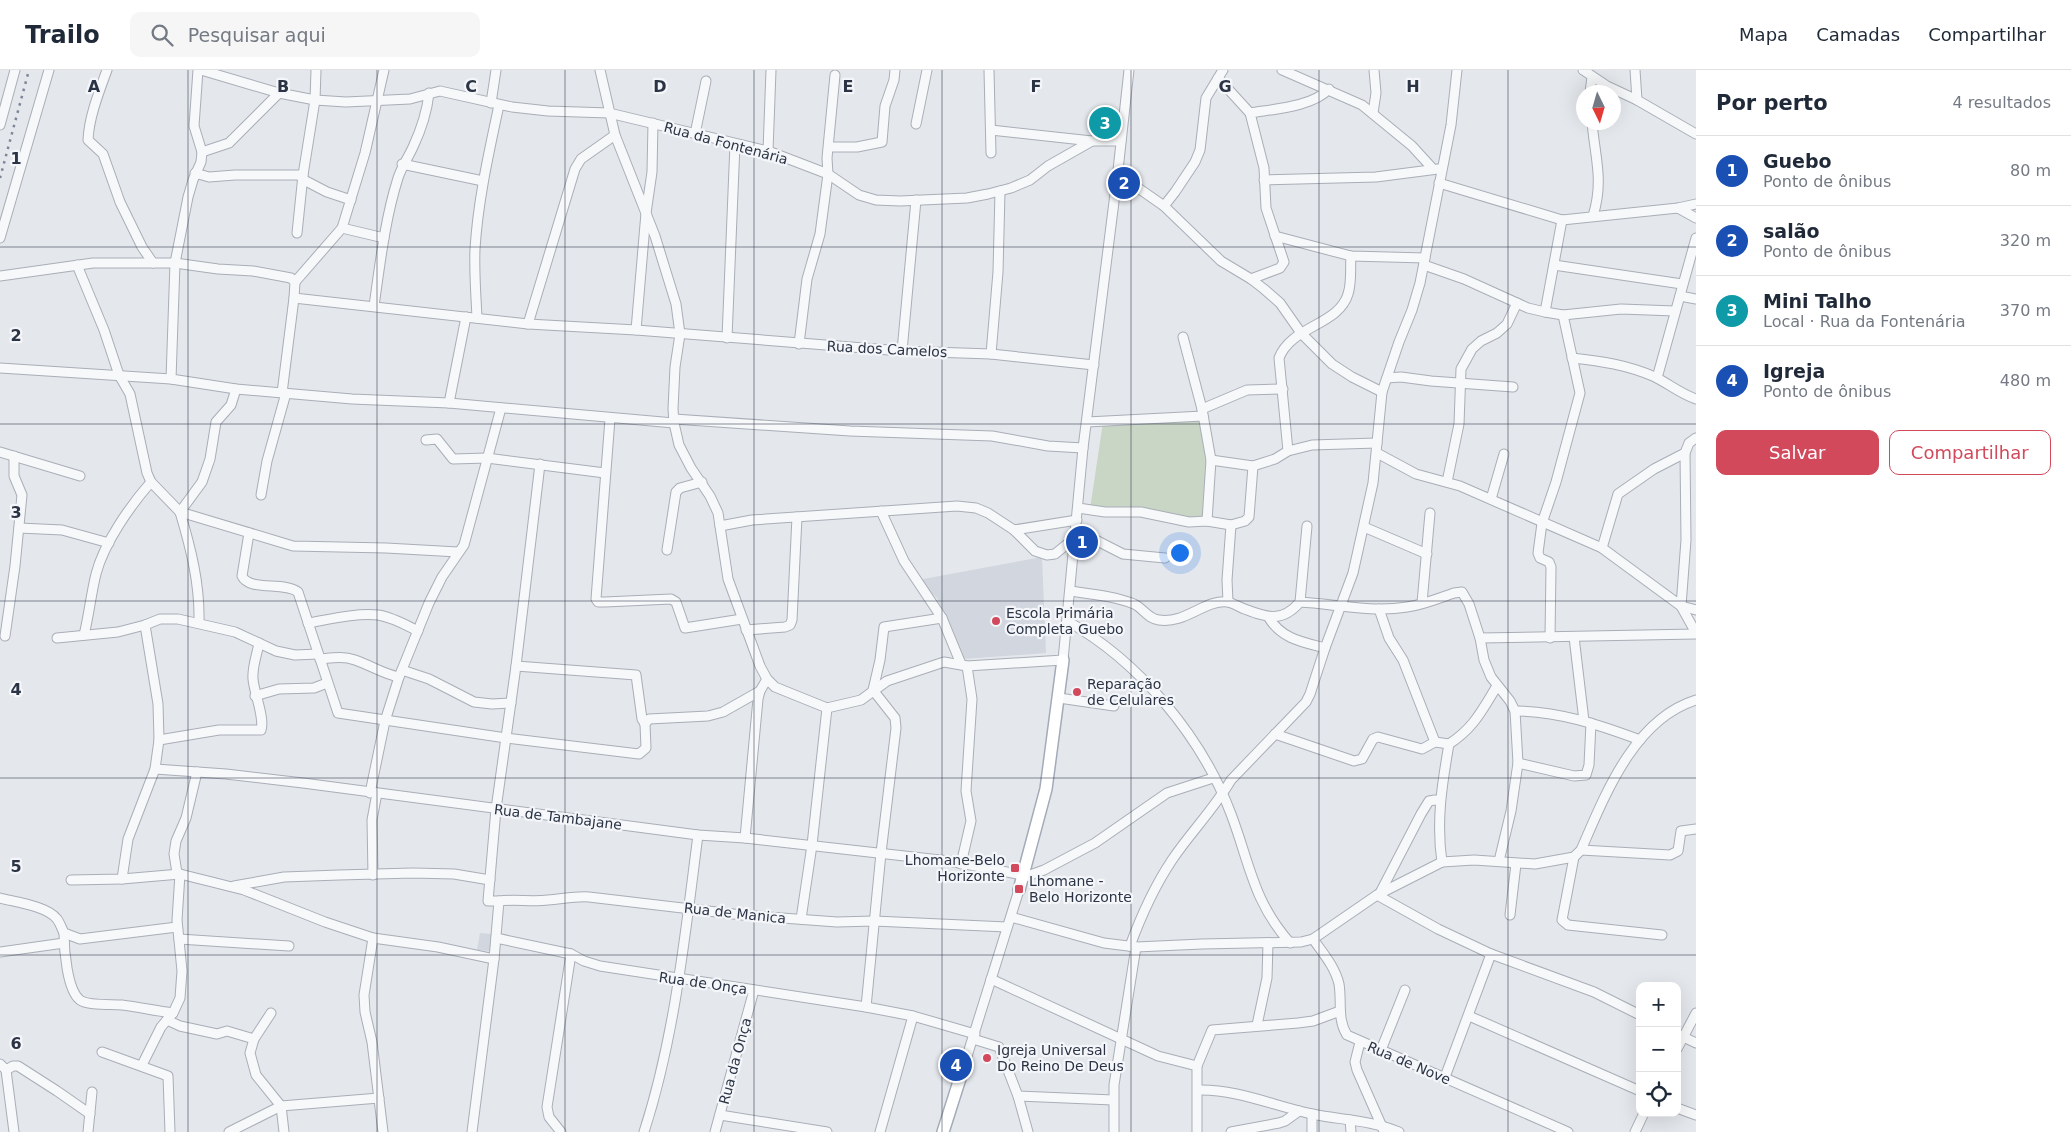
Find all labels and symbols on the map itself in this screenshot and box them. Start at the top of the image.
text: A [88,77,101,96]
text: B [277,77,289,96]
text: C [465,77,477,96]
text: D [653,77,667,96]
text: E [843,77,853,96]
text: F [1031,77,1041,96]
text: G [1218,77,1232,96]
text: H [1406,77,1420,96]
north arrow [1576,85,1621,130]
pin: 3 [1089,104,1121,142]
street label: Rua da Fontenária [662,119,790,167]
text: 1 [10,149,22,168]
pin: 2 [1108,164,1140,202]
text: 2 [10,326,22,345]
street label: Rua dos Camelos [826,338,948,360]
text: 3 [10,503,22,522]
pin: 1 [1066,523,1098,561]
your location [1167,540,1193,566]
place label: Escola Primária Completa Guebo [1006,605,1124,637]
marker: Escola Primária Completa Guebo [990,615,1002,627]
place label: Reparação de Celulares [1087,676,1174,708]
text: 4 [10,680,22,699]
marker: Reparação de Celulares [1071,686,1083,698]
street label: Rua de Tambajane [493,801,623,833]
place label: Lhomane-Belo Horizonte [905,852,1005,884]
text: 5 [10,857,22,876]
marker: Lhomane-Belo Horizonte [1009,862,1021,874]
place label: Lhomane - Belo Horizonte [1029,873,1132,905]
marker: Lhomane - Belo Horizonte [1013,883,1025,895]
street label: Rua de Manica [683,900,787,926]
street label: Rua de Onça [658,969,748,997]
street label: Rua da Onça [716,1016,754,1106]
text: 6 [10,1034,22,1053]
street label: Rua de Nove [1365,1038,1453,1088]
place label: Igreja Universal Do Reino De Deus [997,1042,1124,1074]
pin: 4 [940,1046,972,1084]
marker: Igreja Universal Do Reino De Deus [981,1052,993,1064]

